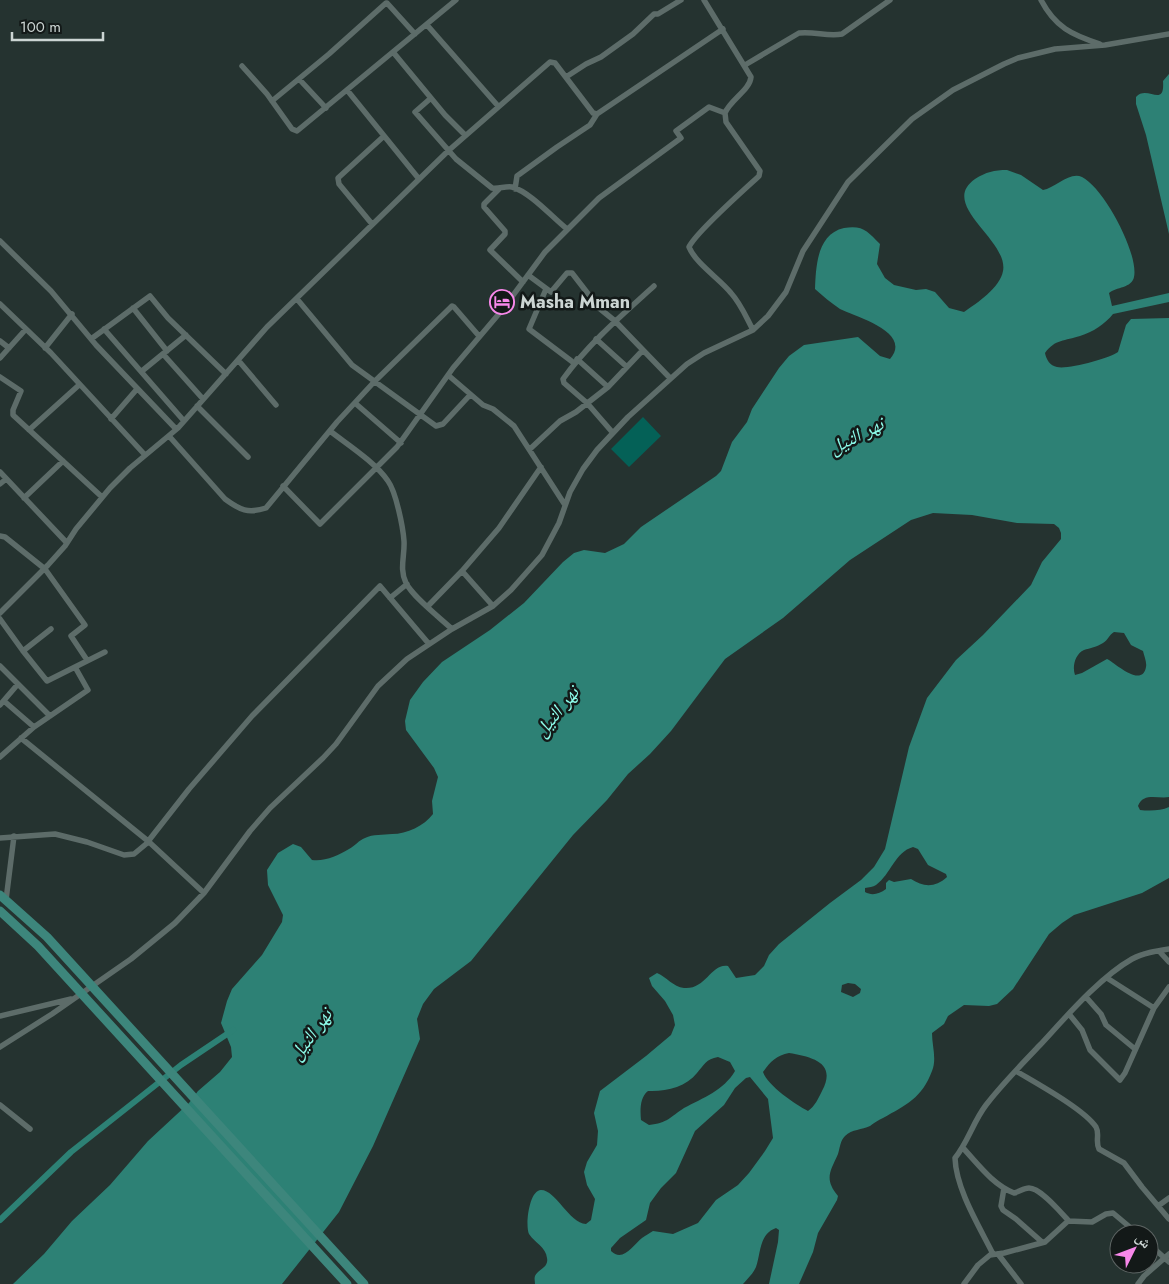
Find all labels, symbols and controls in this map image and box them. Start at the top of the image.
scale bar [12,10,104,42]
text: 100 m [20,16,61,38]
hotel icon: Masha Mman [489,289,515,315]
place label: Masha Mman [520,289,630,315]
water label: نهر النيل [824,409,891,461]
water label: نهر النيل [528,678,587,742]
water label: نهر النيل [282,1000,340,1066]
north arrow [1109,1224,1159,1274]
text: ش [1131,1228,1156,1253]

